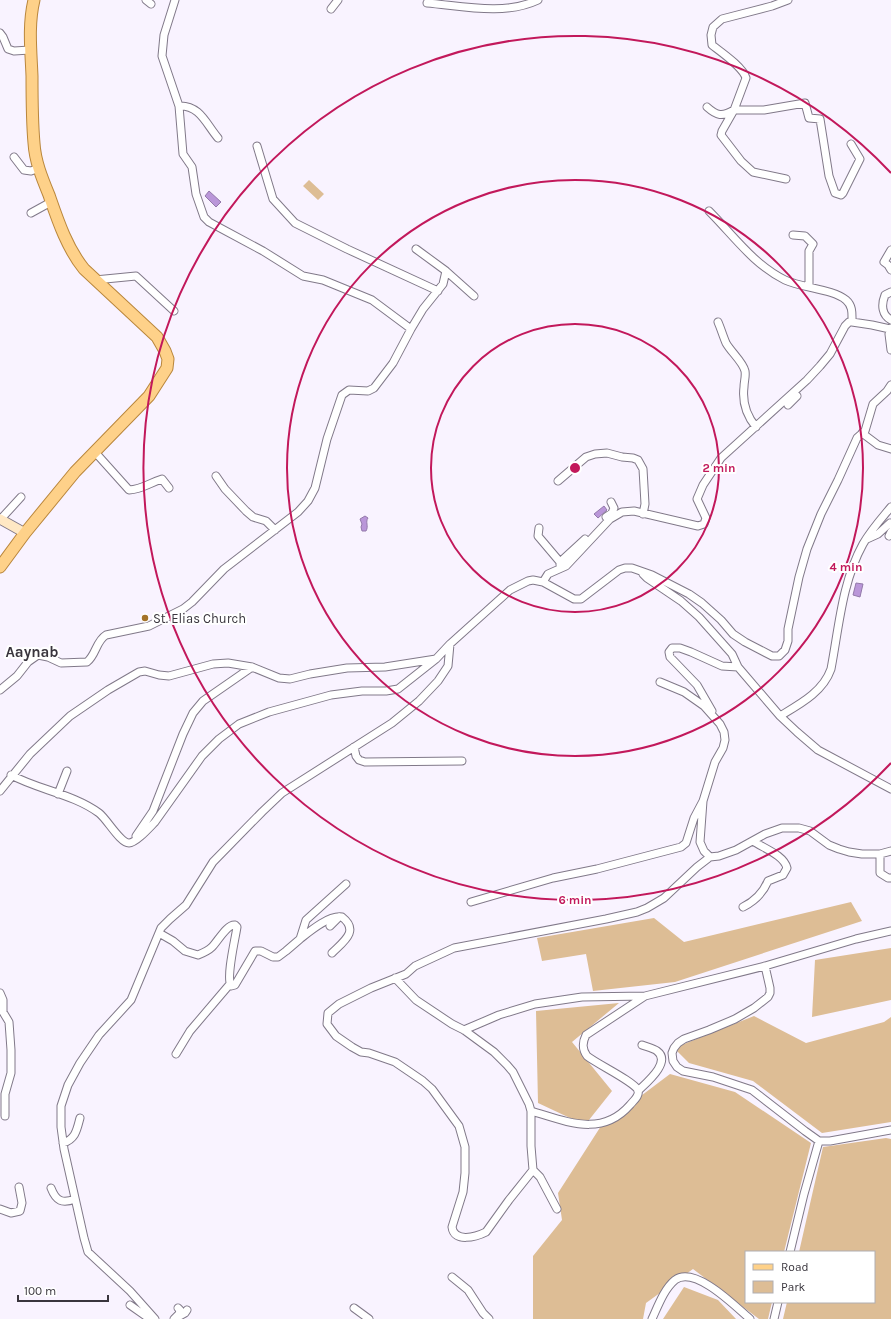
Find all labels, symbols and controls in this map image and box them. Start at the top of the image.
centre of rings [568,461,582,475]
text: 2 min [702,461,736,475]
text: 4 min [830,560,862,574]
place label: St. Elias Church [153,611,246,626]
marker: St. Elias Church [140,613,150,623]
district label: Aaynab [5,643,59,661]
text: 6 min [558,893,592,907]
legend [745,1251,875,1303]
text: Road [781,1260,809,1274]
scale bar [18,1277,108,1303]
text: Park [781,1280,806,1294]
text: 100 m [24,1284,56,1298]

